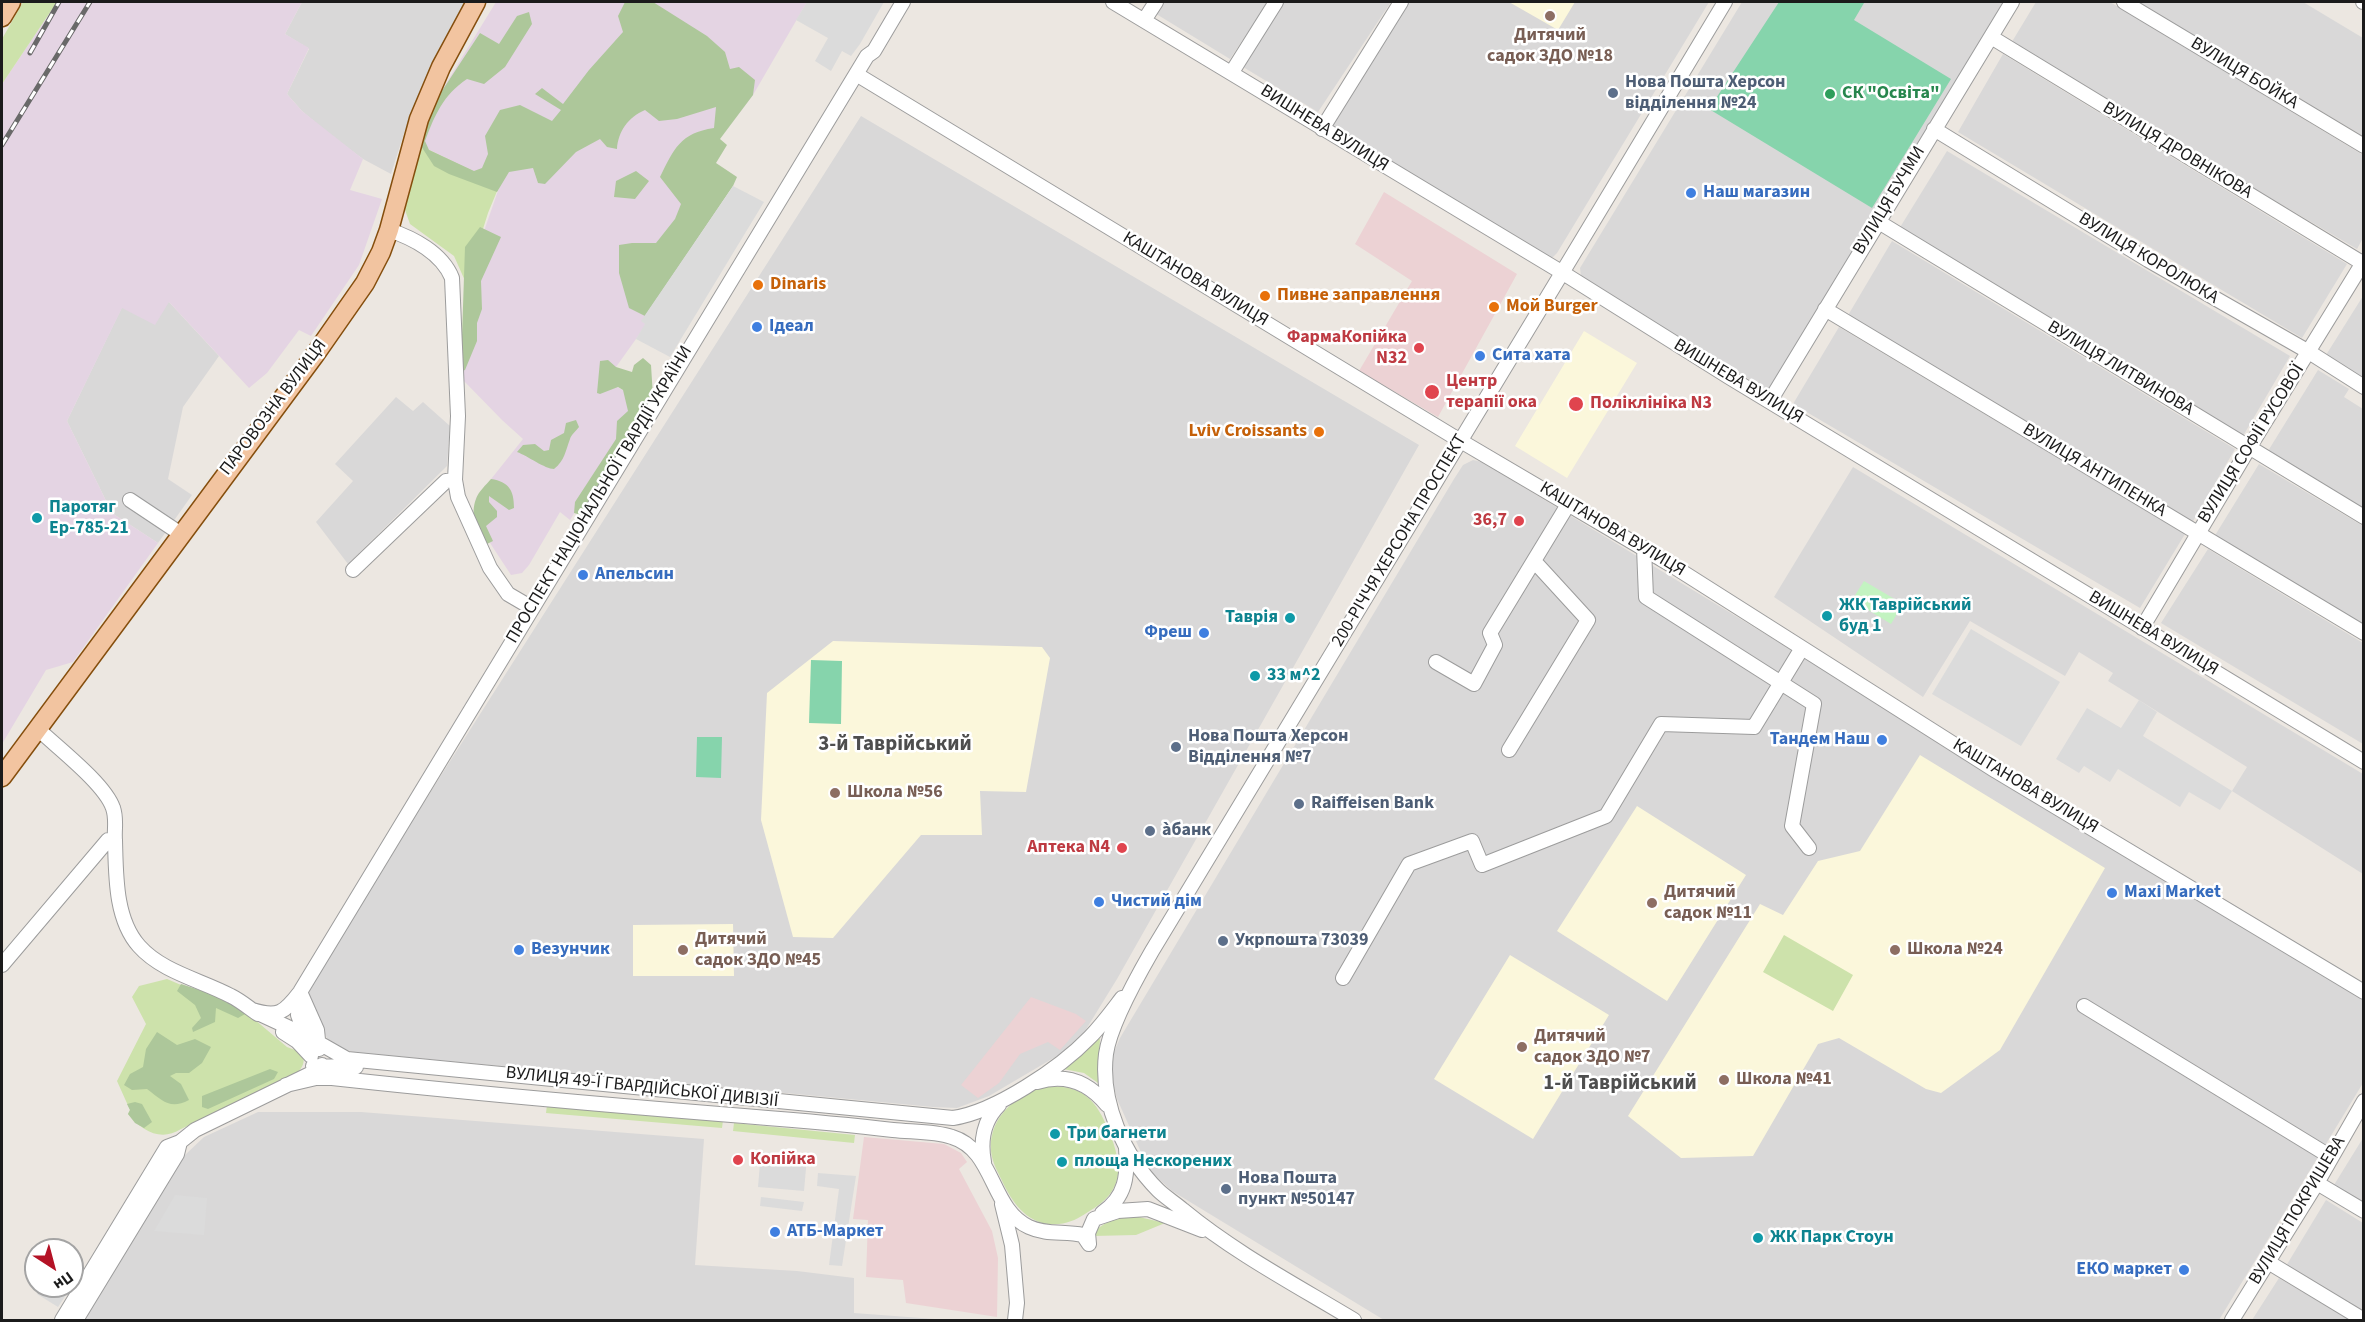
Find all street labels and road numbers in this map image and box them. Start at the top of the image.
street label: ВУЛИЦЯ БОЙКА [2186,33,2302,115]
street label: ВИШНЕВА ВУЛИЦЯ [1256,81,1392,177]
street label: ВУЛИЦЯ ДРОВНІКОВА [2098,98,2256,204]
street label: ВУЛИЦЯ БУЧМИ [1849,143,1931,259]
street label: ВУЛИЦЯ КОРОЛЮКА [2074,209,2222,309]
street label: КАШТАНОВА ВУЛИЦЯ [1118,228,1272,332]
street label: ВУЛИЦЯ ЛИТВИНОВА [2043,317,2197,421]
street label: ВИШНЕВА ВУЛИЦЯ [1669,335,1807,429]
street label: ПАРОВОЗНА ВУЛИЦЯ [216,336,332,480]
street label: ПРОСПЕКТ НАЦІОНАЛЬНОЇ ГВАРДІЇ УКРАЇНИ [502,342,698,648]
street label: ВУЛИЦЯ СОФІЇ РУСОВОЇ [2194,360,2310,528]
street label: ВУЛИЦЯ АНТИПЕНКА [2018,420,2170,522]
street label: 200-РІЧЧЯ ХЕРСОНА ПРОСПЕКТ [1328,431,1472,651]
street label: КАШТАНОВА ВУЛИЦЯ [1535,478,1689,582]
street label: ВИШНЕВА ВУЛИЦЯ [2084,587,2222,681]
street label: КАШТАНОВА ВУЛИЦЯ [1948,735,2102,839]
street label: ВУЛИЦЯ 49-Ї ГВАРДІЙСЬКОЇ ДИВІЗІЇ [504,1063,780,1113]
street label: ВУЛИЦЯ ПОКРИШЕВА [2245,1133,2351,1289]

